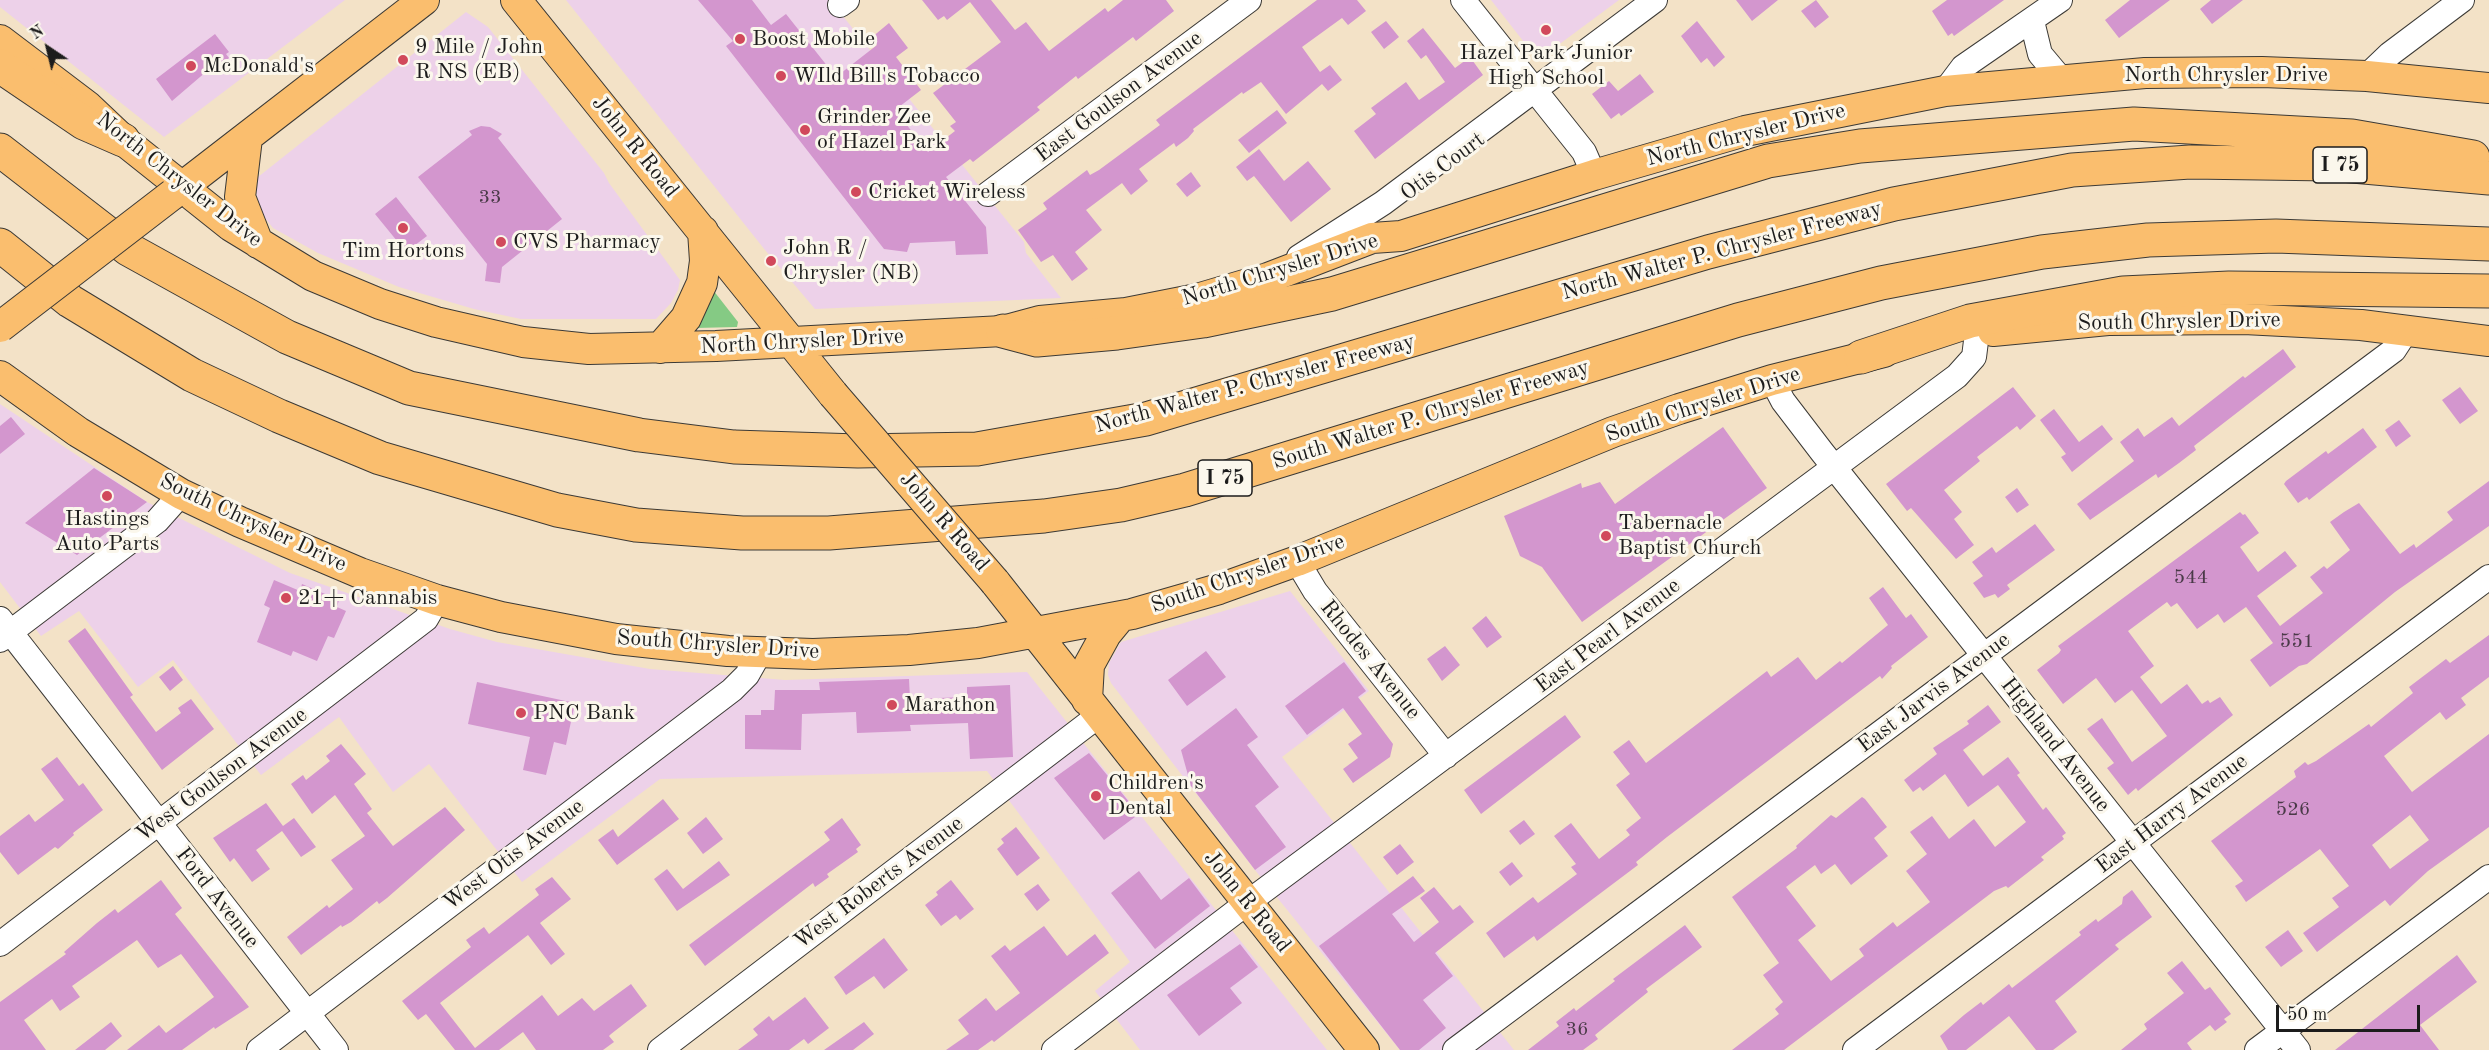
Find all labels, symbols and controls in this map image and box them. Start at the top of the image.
north arrow [18,18,78,78]
text: N [28,23,47,43]
marker: Hazel Park Junior High School [1539,23,1553,37]
place label: Boost Mobile [752,26,875,52]
street label: East Goulson Avenue [1030,26,1208,168]
marker: Boost Mobile [733,32,747,46]
place label: 9 Mile / John R NS (EB) [415,34,543,86]
place label: Hazel Park Junior High School [1460,40,1632,92]
place label: McDonald's [203,53,314,79]
marker: 9 Mile / John R NS (EB) [396,53,410,67]
marker: McDonald's [184,59,198,73]
street label: North Chrysler Drive [2124,62,2328,88]
place label: WIld Bill's Tobacco [793,63,980,89]
marker: WIld Bill's Tobacco [774,69,788,83]
street label: John R Road [586,91,684,203]
street label: North Chrysler Drive [1644,98,1848,172]
place label: Grinder Zee of Hazel Park [817,104,947,156]
street label: North Chrysler Drive [91,107,267,253]
marker: Grinder Zee of Hazel Park [798,123,812,137]
street label: Otis Court [1396,127,1490,207]
road number: I 75 [2313,147,2367,183]
place label: Cricket Wireless [868,179,1025,205]
marker: Cricket Wireless [849,185,863,199]
house number: 33 [478,186,502,210]
street label: North Walter P. Chrysler Freeway [1559,196,1885,306]
marker: Tim Hortons [396,221,410,235]
street label: North Chrysler Drive [1179,228,1381,312]
place label: CVS Pharmacy [513,229,661,255]
marker: CVS Pharmacy [494,235,508,249]
place label: John R / Chrysler (NB) [783,235,920,286]
place label: Tim Hortons [342,238,464,264]
marker: John R / Chrysler (NB) [764,254,778,268]
street label: South Chrysler Drive [2077,307,2281,337]
street label: North Chrysler Drive [700,323,904,361]
street label: North Walter P. Chrysler Freeway [1092,329,1418,439]
street label: South Walter P. Chrysler Freeway [1269,354,1593,476]
street label: South Chrysler Drive [1602,361,1804,449]
road number: I 75 [1198,460,1252,496]
street label: John R Road [893,467,995,577]
street label: South Chrysler Drive [155,468,351,578]
marker: Hastings Auto Parts [100,489,114,503]
place label: Hastings Auto Parts [55,506,159,558]
place label: Tabernacle Baptist Church [1618,510,1762,562]
street label: South Chrysler Drive [1148,528,1348,620]
marker: Tabernacle Baptist Church [1599,529,1613,543]
house number: 544 [2174,566,2208,590]
street label: East Pearl Avenue [1530,573,1686,699]
place label: 21+ Cannabis [298,585,437,611]
marker: 21+ Cannabis [279,591,293,605]
street label: Rhodes Avenue [1314,595,1426,725]
street label: South Chrysler Drive [616,625,820,665]
street label: East Jarvis Avenue [1852,627,2016,759]
house number: 551 [2280,630,2314,654]
street label: Highland Avenue [1994,673,2116,817]
place label: Marathon [904,692,996,718]
marker: Marathon [885,698,899,712]
place label: PNC Bank [533,700,635,726]
street label: West Goulson Avenue [131,702,313,848]
marker: PNC Bank [514,706,528,720]
street label: East Harry Avenue [2091,748,2253,880]
place label: Children's Dental [1108,770,1204,822]
marker: Children's Dental [1089,789,1103,803]
street label: West Otis Avenue [438,793,590,917]
house number: 526 [2276,798,2310,822]
street label: West Roberts Avenue [789,811,969,955]
street label: Ford Avenue [169,842,265,954]
street label: John R Road [1198,846,1296,958]
scale bar [2279,993,2423,1031]
text: 50 m [2287,1006,2327,1024]
house number: 36 [1565,1018,1589,1042]

